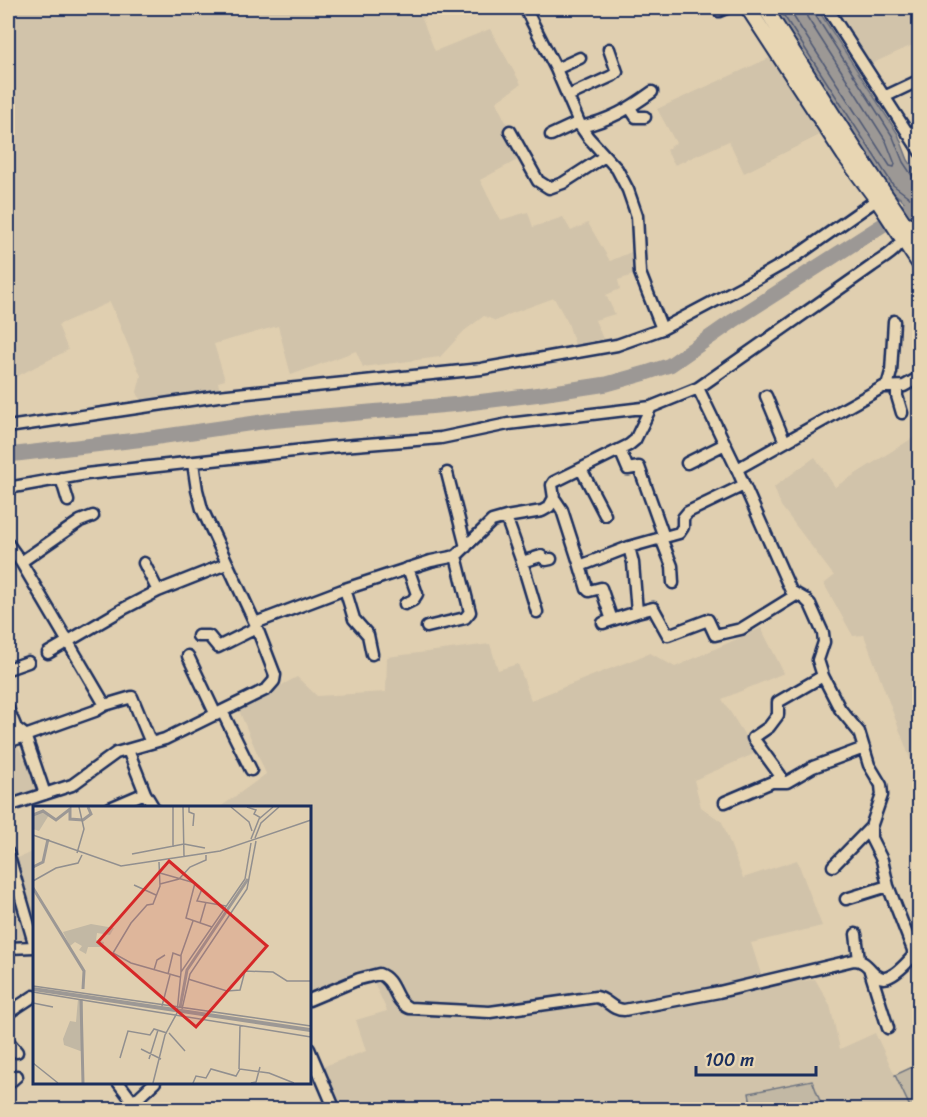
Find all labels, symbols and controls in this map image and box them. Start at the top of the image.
inset map [33,806,310,1084]
scale bar [696,1039,816,1077]
text: 100 m [705,1044,754,1076]

